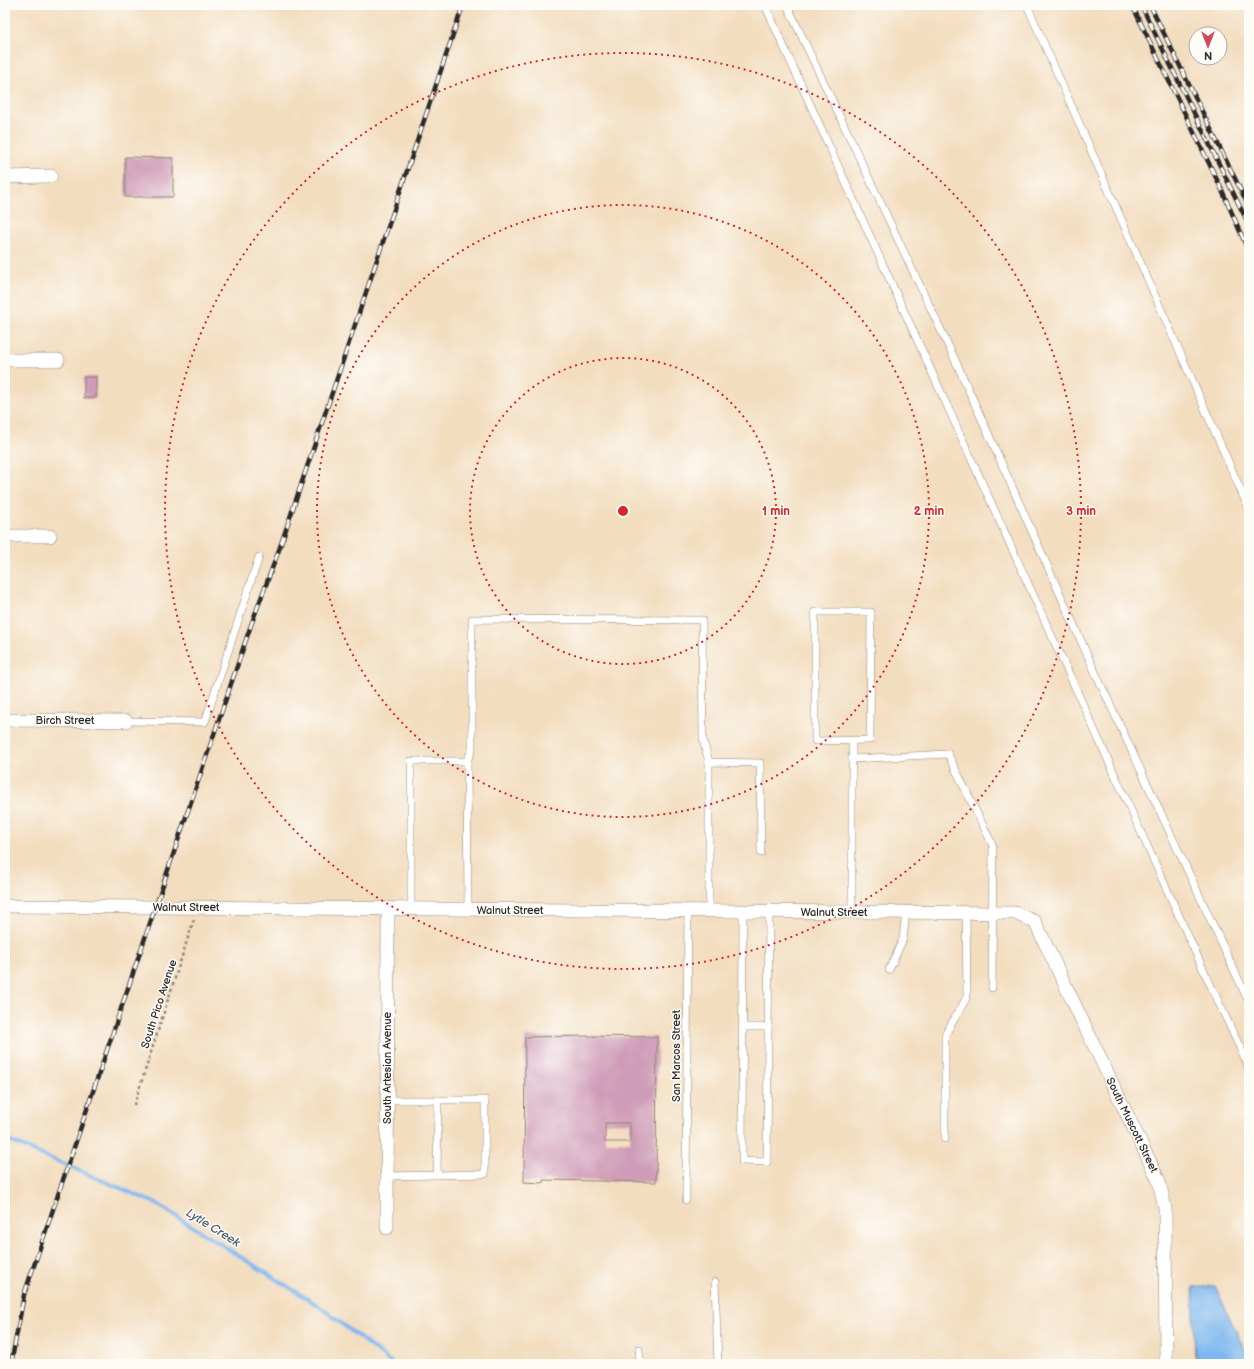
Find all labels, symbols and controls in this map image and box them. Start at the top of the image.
north arrow [1188,26,1228,66]
text: N [1204,49,1212,62]
centre of rings [616,504,630,518]
text: 1 min [762,504,790,519]
text: 2 min [914,504,944,519]
text: 3 min [1066,504,1096,519]
street label: Birch Street [36,714,95,727]
street label: Walnut Street [153,901,220,914]
street label: Walnut Street [477,904,544,917]
street label: Walnut Street [801,906,868,919]
street label: South Pico Avenue [138,957,180,1050]
street label: San Marcos Street [670,1009,683,1102]
street label: South Artesian Avenue [381,1011,394,1124]
street label: South Muscott Street [1103,1075,1161,1175]
water label: Lytle Creek [183,1205,244,1251]

